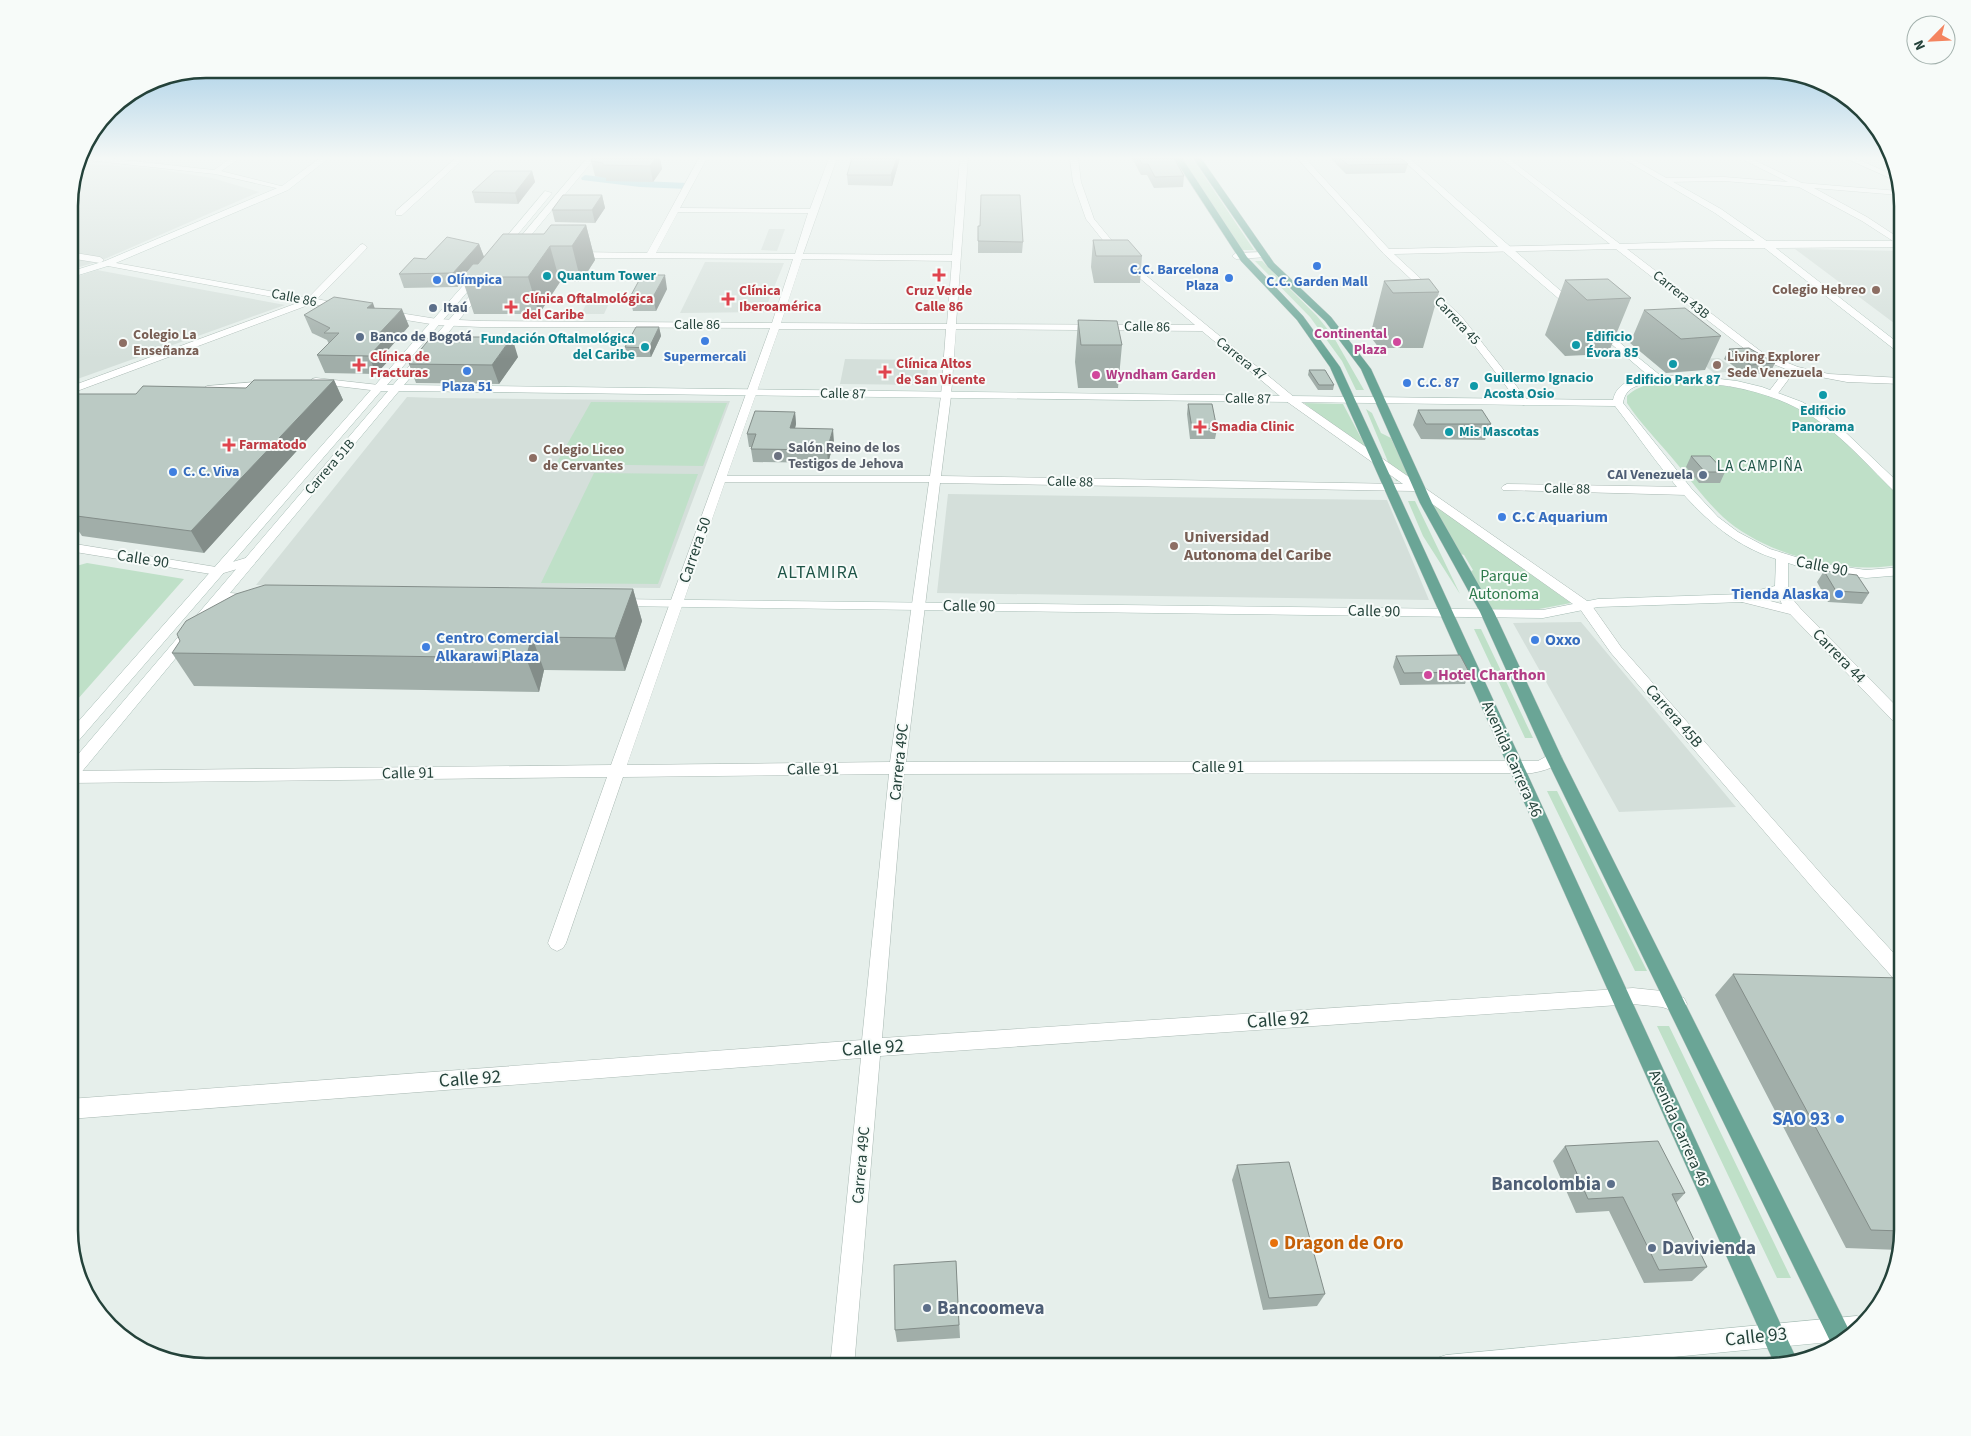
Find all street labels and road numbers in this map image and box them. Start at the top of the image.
street label: Carrera 43B [1648,266,1714,324]
street label: Calle 86 [270,284,318,312]
street label: Carrera 45 [1429,292,1485,350]
street label: Calle 86 [674,315,720,335]
street label: Calle 86 [1124,317,1170,337]
street label: Carrera 47 [1211,332,1271,386]
street label: Calle 87 [820,384,866,404]
street label: Calle 87 [1225,389,1271,409]
street label: Carrera 51B [300,435,360,499]
street label: Calle 88 [1047,472,1093,492]
street label: Calle 88 [1544,479,1590,499]
street label: Carrera 50 [673,514,717,586]
street label: Calle 90 [115,544,171,574]
street label: Calle 90 [1794,550,1850,582]
street label: Calle 90 [943,595,995,617]
street label: Calle 90 [1348,600,1400,622]
street label: Carrera 44 [1807,624,1871,688]
street label: Carrera 45B [1640,679,1708,753]
street label: Avenida Carrera 46 [1476,697,1548,821]
street label: Carrera 49C [884,722,914,802]
street label: Calle 91 [1192,756,1244,778]
street label: Calle 91 [787,758,839,780]
street label: Calle 91 [382,762,434,784]
street label: Calle 92 [1246,1004,1310,1036]
street label: Calle 92 [841,1032,905,1064]
street label: Calle 92 [438,1063,502,1095]
street label: Avenida Carrera 46 [1643,1066,1715,1190]
street label: Carrera 49C [847,1125,875,1205]
street label: Calle 93 [1724,1320,1788,1354]

